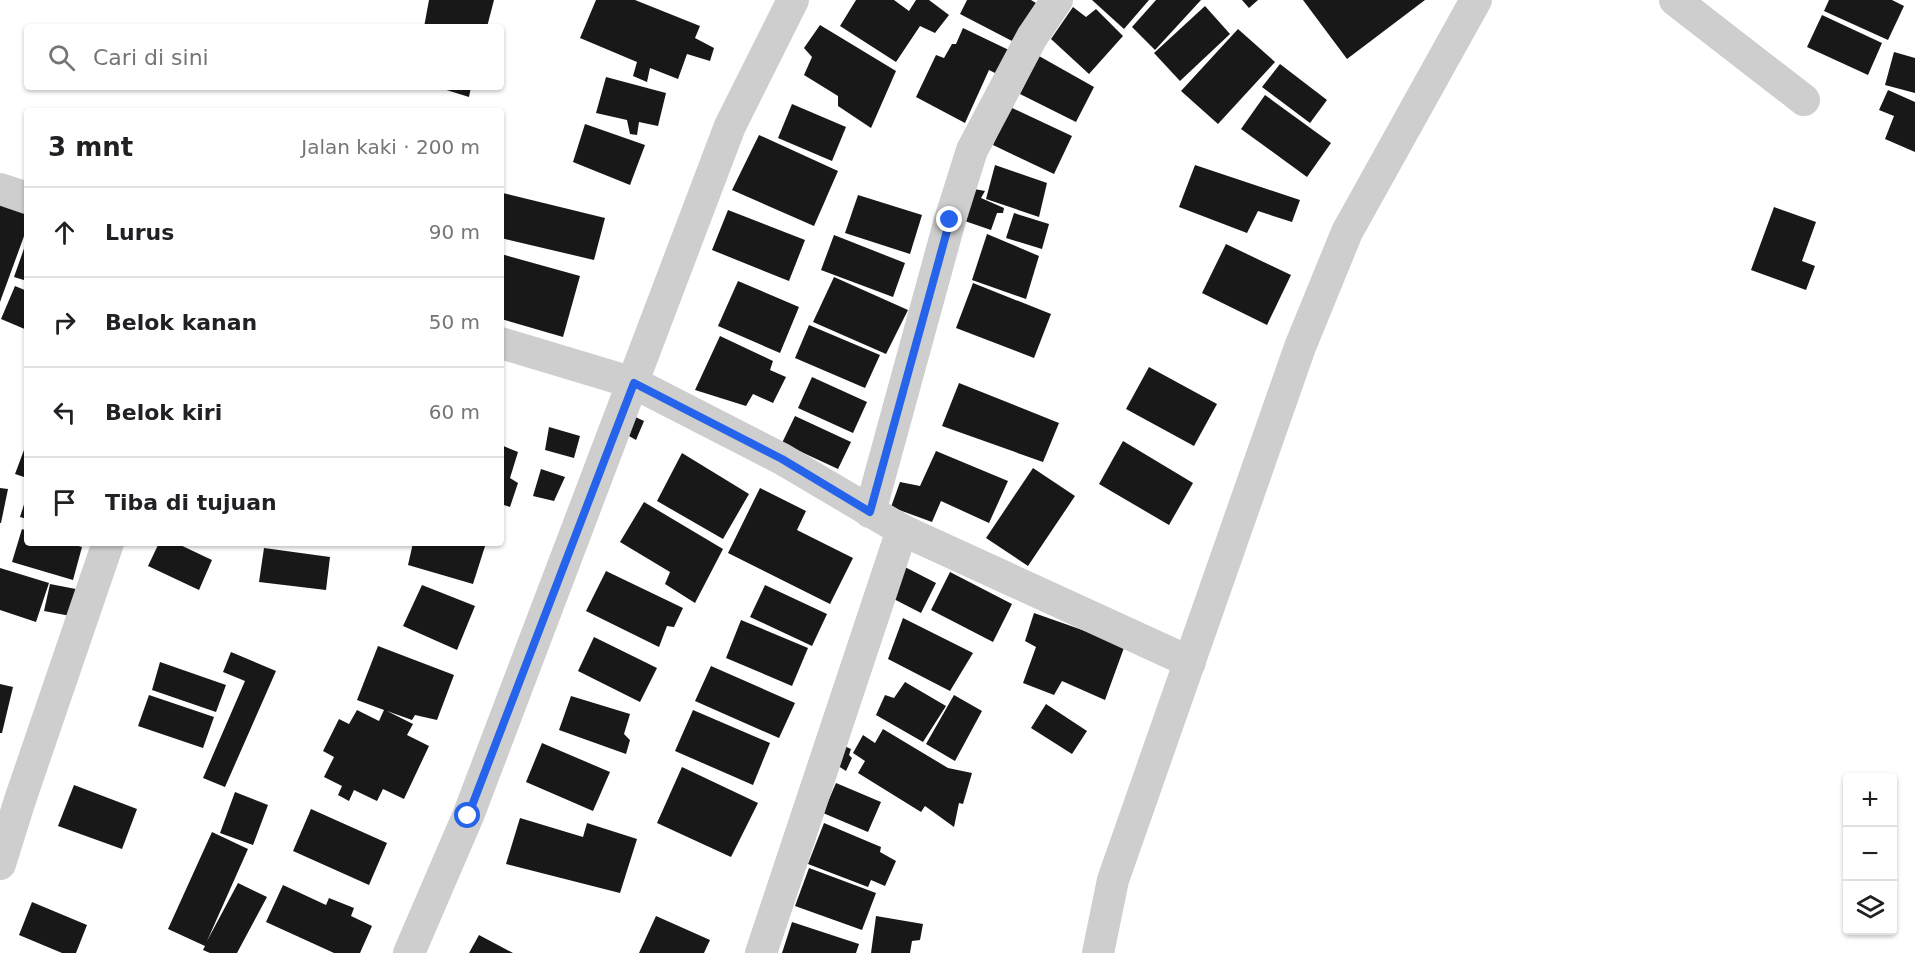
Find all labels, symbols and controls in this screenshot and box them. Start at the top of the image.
search box [24,24,504,90]
icon: search [45,41,78,74]
text: Cari di sini [93,45,209,70]
text: 3 mnt [48,132,133,162]
text: Jalan kaki · 200 m [301,135,480,159]
route end [936,206,962,232]
icon: ahead [48,216,81,249]
text: Lurus [105,220,174,245]
text: 90 m [429,220,480,244]
icon: right [48,306,81,339]
text: Belok kanan [105,310,257,335]
text: 50 m [429,310,480,334]
icon: left [48,396,81,429]
text: Belok kiri [105,400,222,425]
text: 60 m [429,400,480,424]
icon: arrive [48,486,81,519]
text: Tiba di tujuan [105,490,277,515]
map controls [1843,773,1897,935]
button: + [1843,773,1897,827]
route start [454,802,480,828]
button: − [1843,827,1897,881]
button: layers [1843,881,1897,935]

